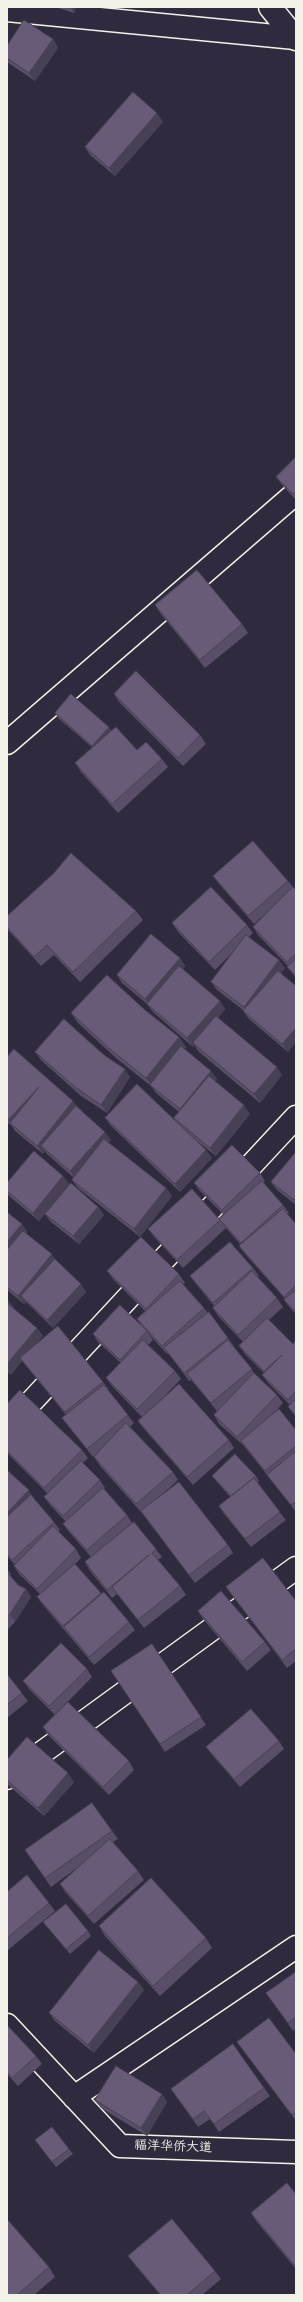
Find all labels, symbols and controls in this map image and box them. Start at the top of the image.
street label: 福洋华侨大道 [134,2139,212,2157]

